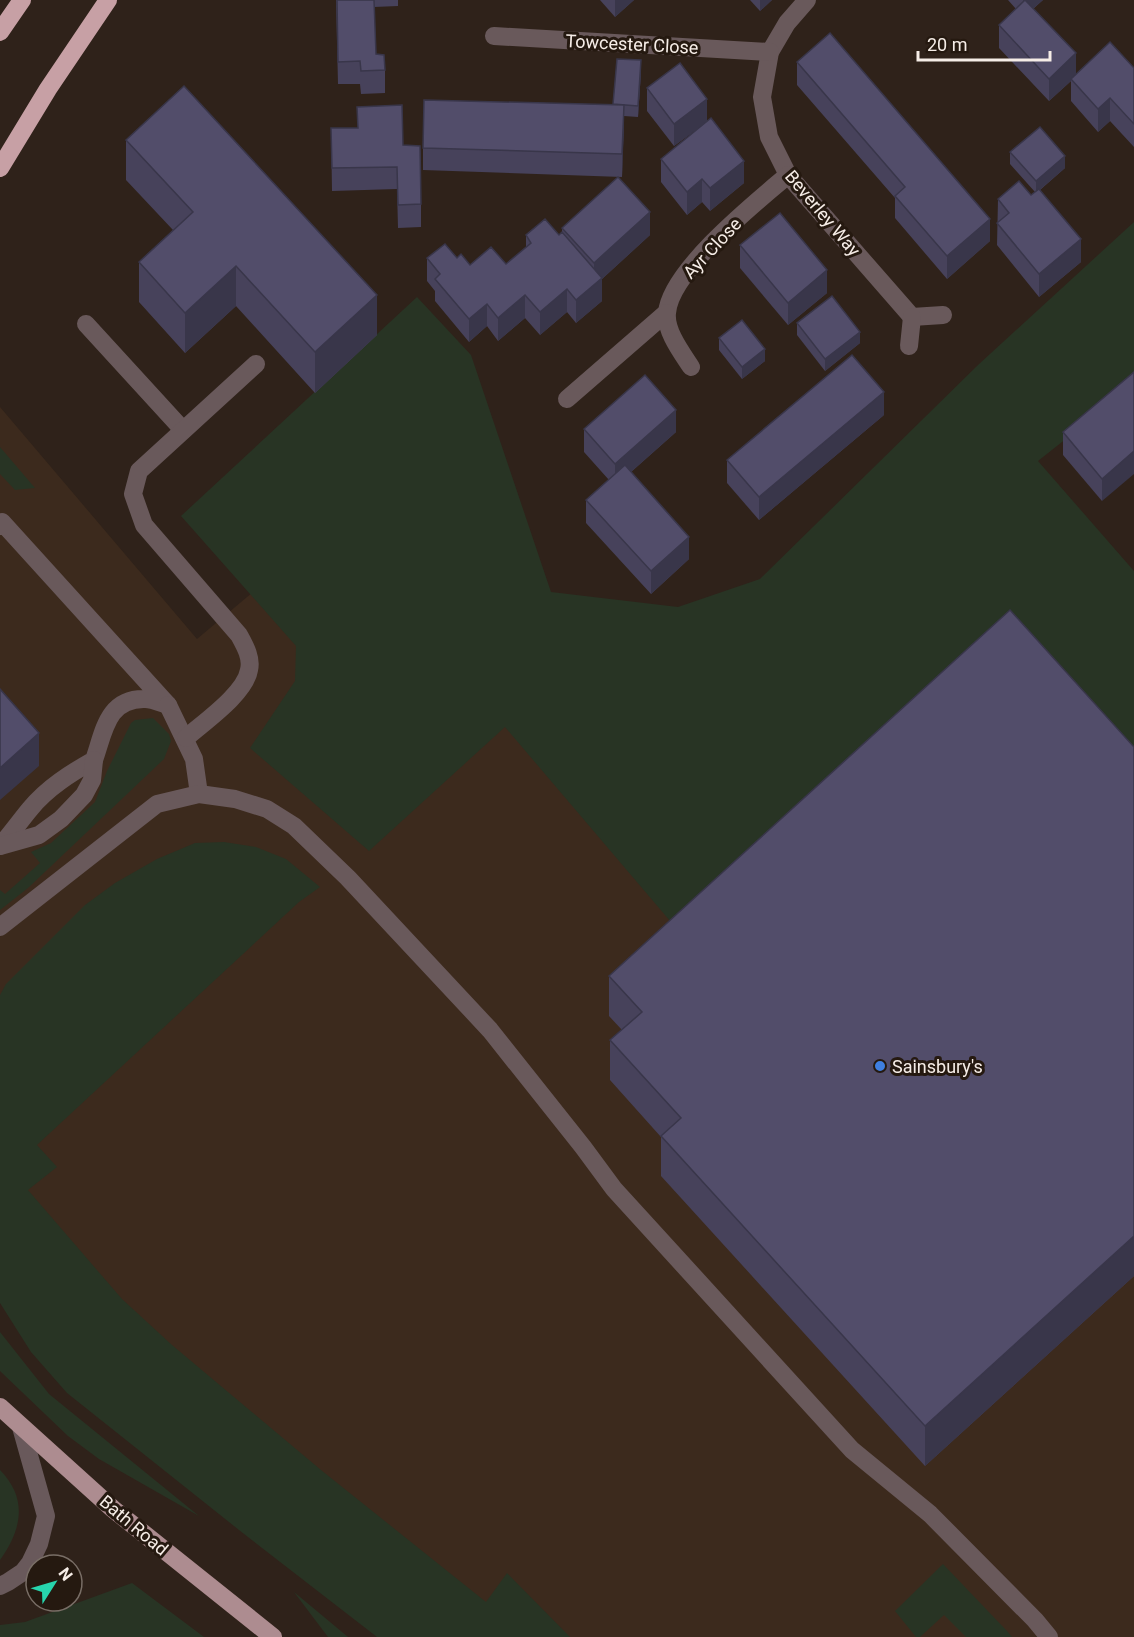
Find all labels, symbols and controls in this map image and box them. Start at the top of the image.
scale bar [918,24,1050,62]
street label: Towcester Close [565,30,699,58]
text: 20 m [927,34,967,55]
street label: Beverley Way [781,166,865,261]
street label: Ayr Close [679,213,745,283]
place label: Sainsbury's [892,1056,983,1077]
marker: Sainsbury's [873,1059,887,1073]
street label: Bath Road [96,1490,172,1560]
north arrow [24,1553,84,1613]
text: N [55,1564,77,1585]

